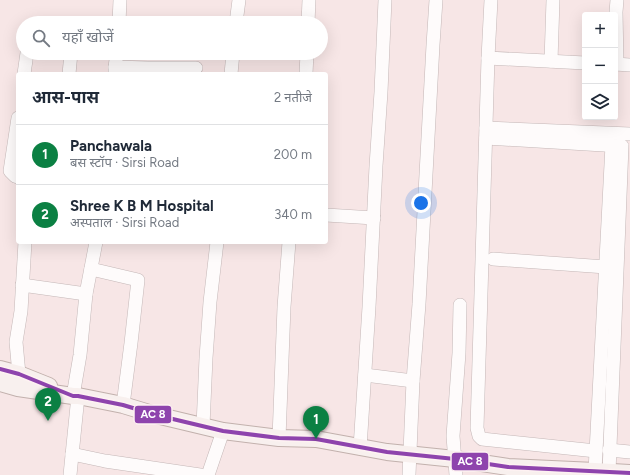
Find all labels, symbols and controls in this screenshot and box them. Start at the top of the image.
map controls [582,12,618,120]
button: + [582,12,618,48]
search box [16,16,328,60]
icon: search [30,27,52,49]
text: यहाँ खोजें [62,28,114,46]
button: − [582,48,618,84]
button: layers [582,84,618,120]
text: आस-पास [32,87,99,107]
text: 2 नतीजे [274,90,312,105]
text: Panchawala [70,137,152,155]
text: 1 [42,147,48,162]
text: 200 m [274,147,312,162]
text: बस स्टॉप · Sirsi Road [70,155,179,170]
your location [411,193,431,213]
text: Shree K B M Hospital [70,197,214,215]
text: 2 [41,207,49,222]
text: 340 m [274,207,312,222]
text: अस्पताल · Sirsi Road [70,215,179,230]
pin: 2 [35,388,61,421]
line badge: AC 8 [134,405,172,424]
pin: 1 [303,406,329,439]
text: AC 8 [141,408,166,421]
line badge: AC 8 [451,452,489,471]
text: AC 8 [458,455,483,468]

